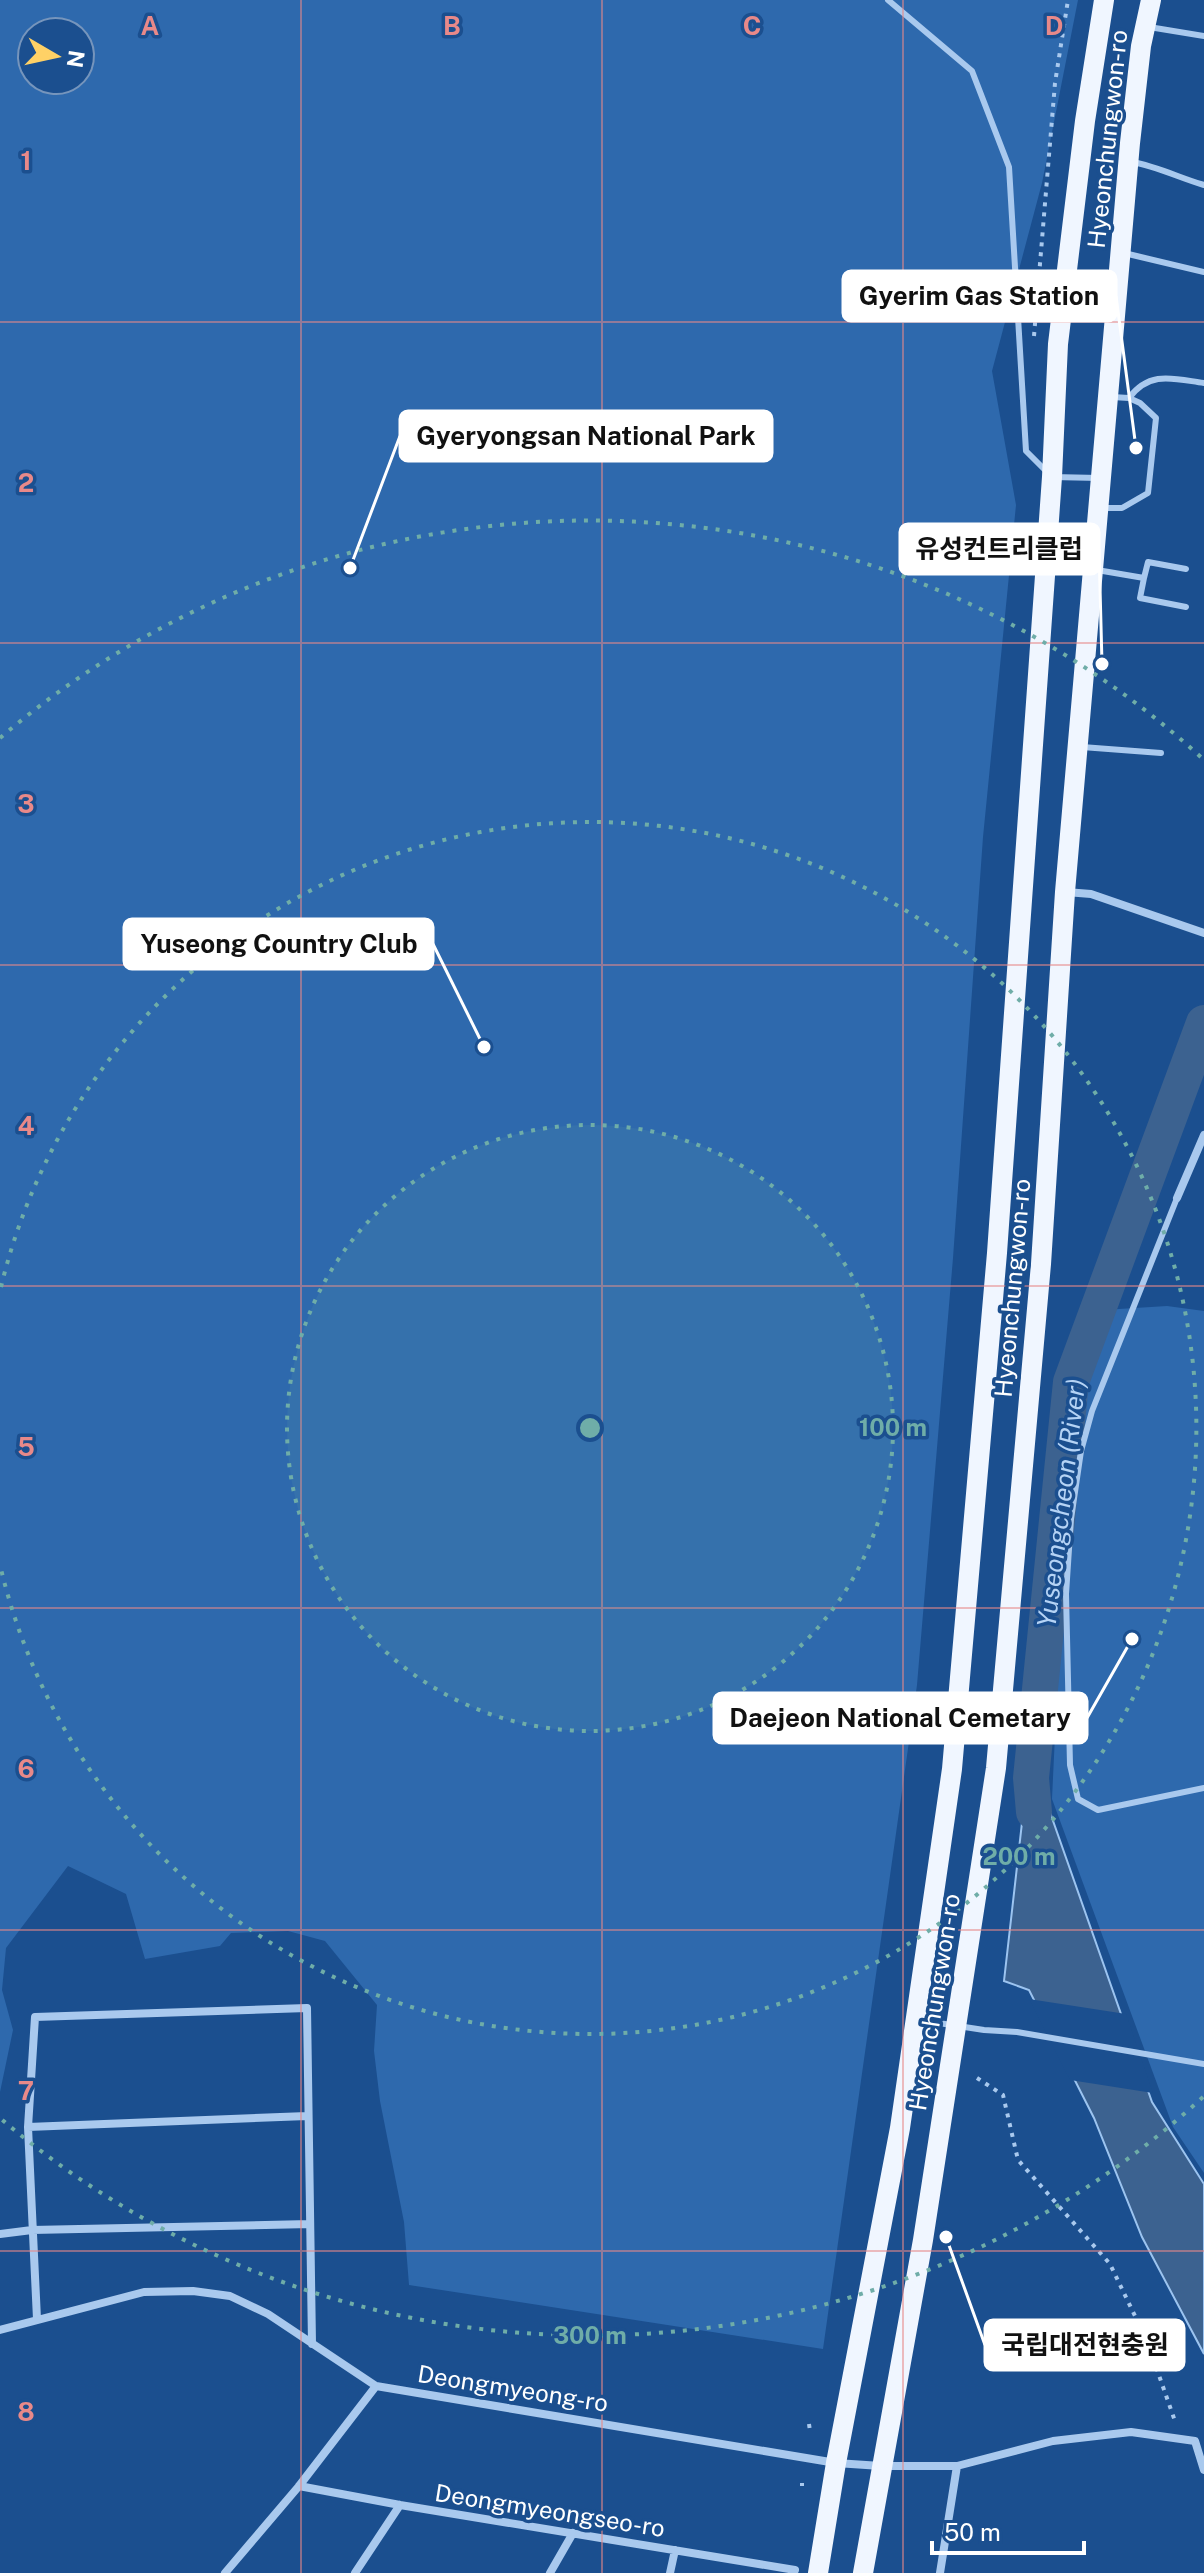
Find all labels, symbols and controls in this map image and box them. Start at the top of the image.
text: A [141,10,160,41]
text: B [443,10,461,41]
text: C [743,10,761,41]
text: D [1045,10,1063,41]
north arrow [16,16,96,96]
street label: Hyeonchungwon-ro [1082,28,1132,250]
text: N [62,49,90,70]
text: 1 [20,145,32,176]
callout: Gyerim Gas Station [843,271,1116,321]
text: Gyerim Gas Station [859,280,1099,311]
callout: Gyeryongsan National Park [400,411,772,461]
text: Gyeryongsan National Park [416,420,756,451]
text: 2 [18,467,34,498]
callout: 유성컨트리클럽 [900,524,1099,574]
text: 유성컨트리클럽 [915,533,1083,564]
text: 3 [17,788,35,819]
callout: Yuseong Country Club [124,919,433,969]
text: Yuseong Country Club [140,928,418,959]
text: 4 [17,1110,35,1141]
street label: Hyeonchungwon-ro [988,1178,1036,1398]
water label: Yuseongcheon (River) [1030,1377,1092,1629]
text: 100 m [859,1413,927,1441]
centre of rings [576,1414,604,1442]
text: 5 [17,1431,35,1462]
callout: Daejeon National Cemetary [714,1693,1087,1743]
text: Daejeon National Cemetary [729,1702,1071,1733]
text: 6 [17,1753,35,1784]
text: 200 m [982,1842,1056,1870]
street label: Hyeonchungwon-ro [903,1891,965,2113]
text: 7 [18,2075,34,2106]
callout: 국립대전현충원 [985,2320,1184,2370]
text: 300 m [553,2321,627,2349]
text: 국립대전현충원 [1001,2329,1169,2360]
street label: Deongmyeong-ro [416,2359,610,2417]
text: 8 [17,2396,35,2427]
street label: Deongmyeongseo-ro [433,2478,667,2542]
scale bar [932,2505,1084,2555]
text: 50 m [944,2518,1001,2546]

